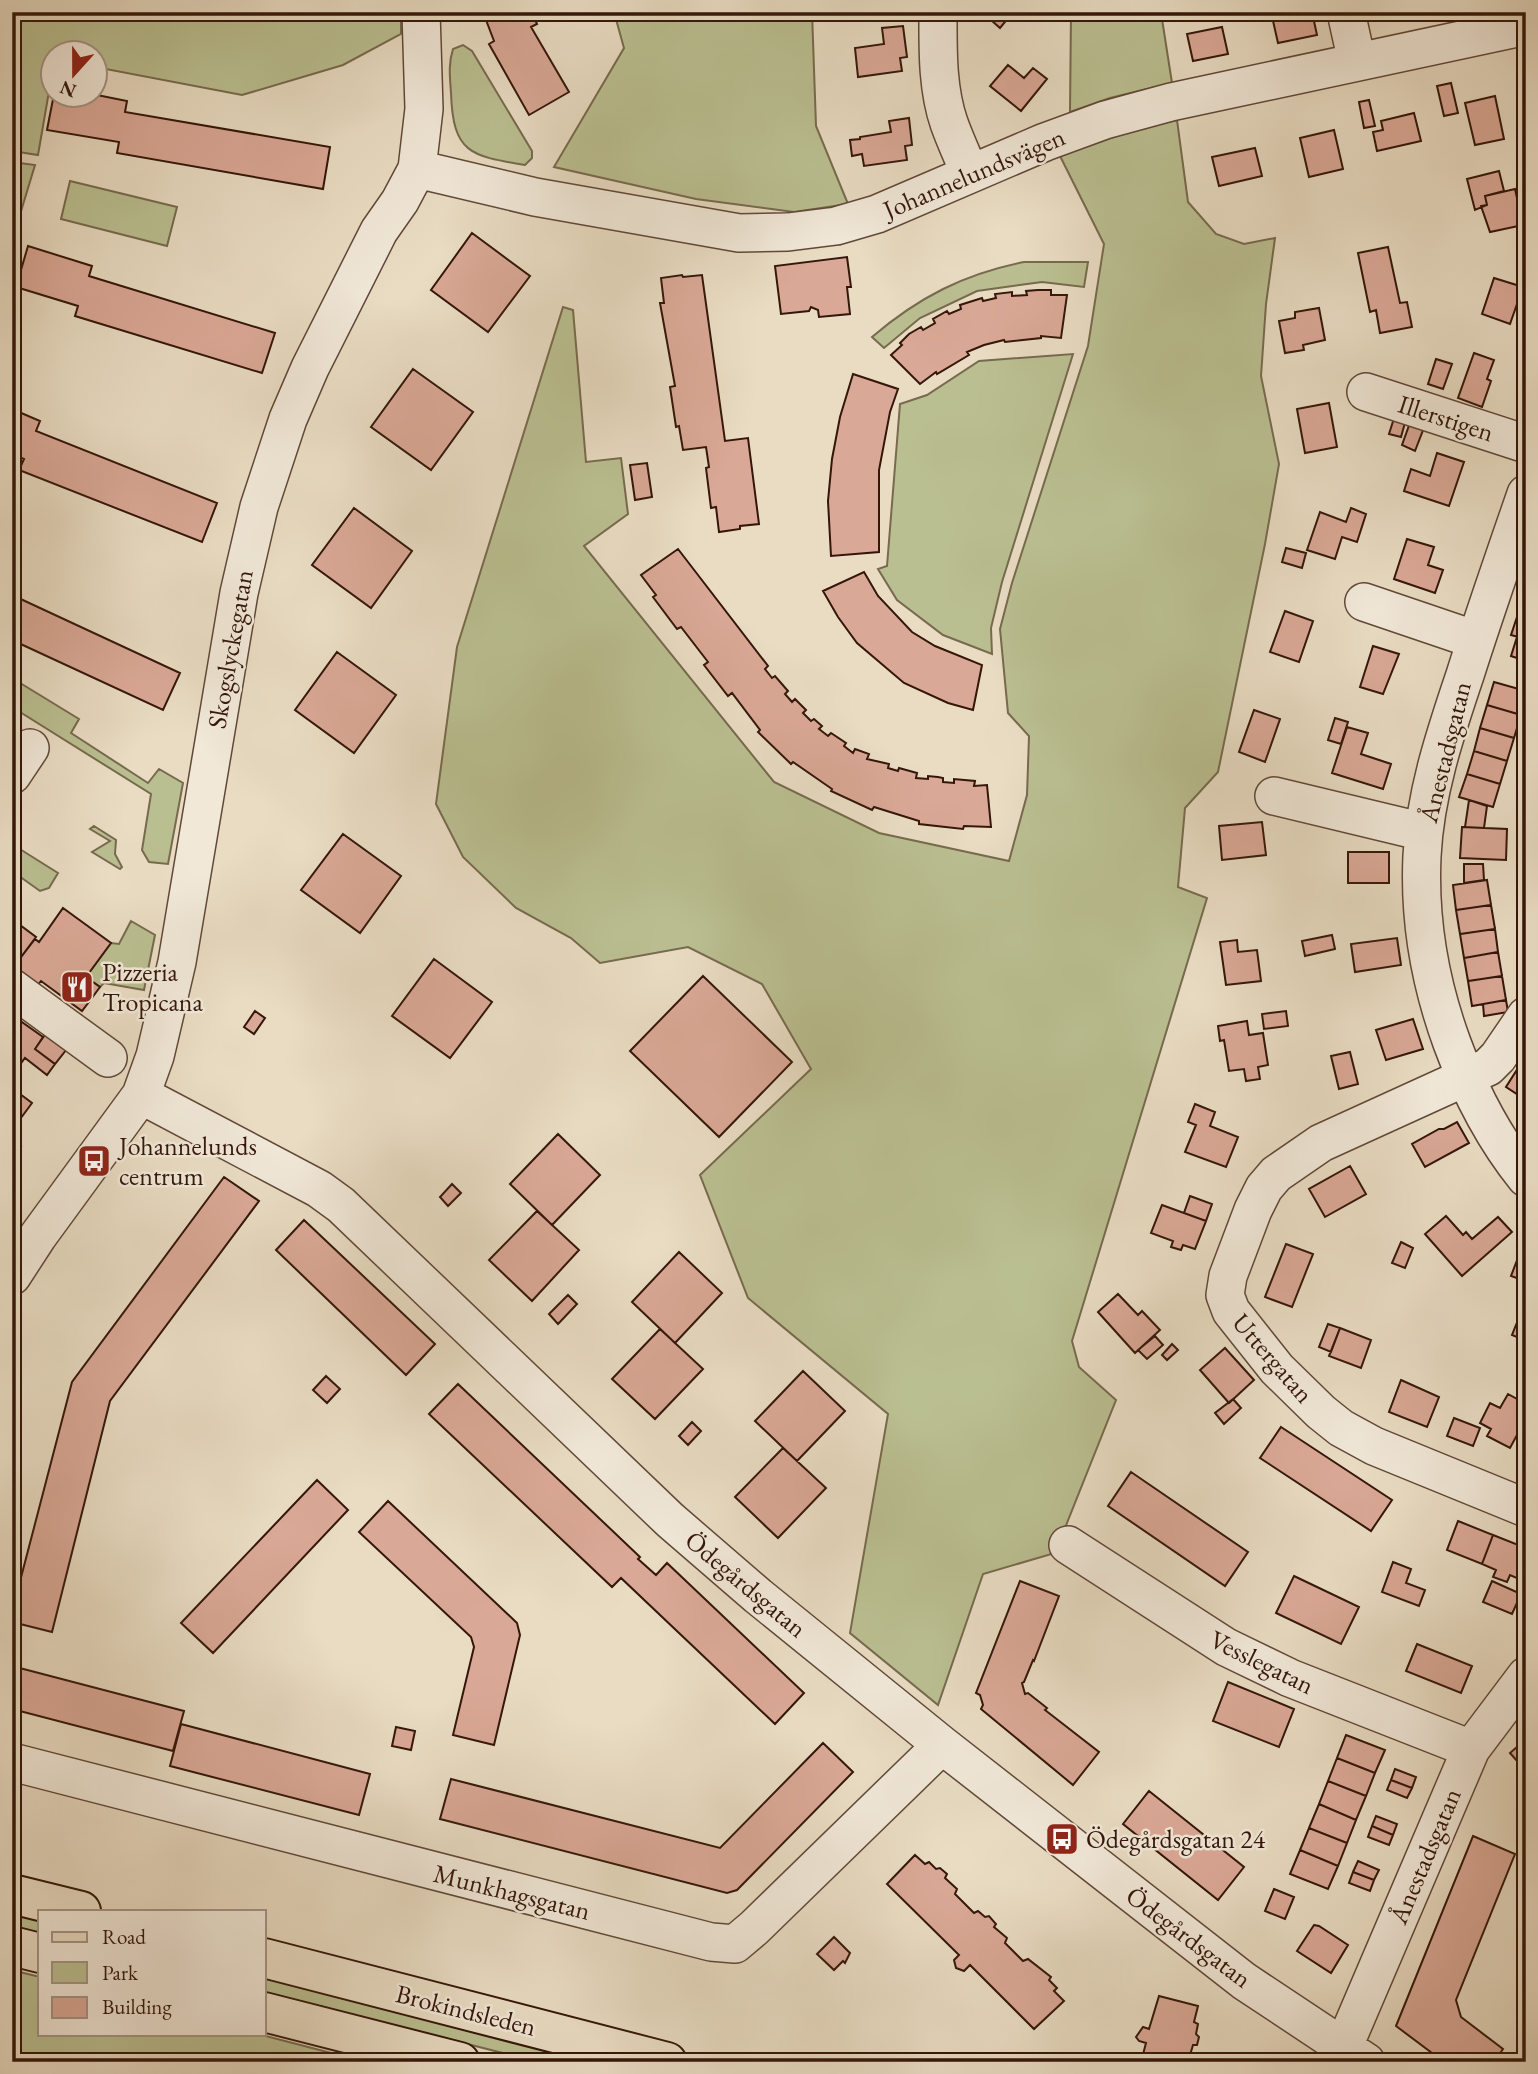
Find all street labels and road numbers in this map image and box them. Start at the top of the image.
street label: Johannelundsvägen [876,119,1070,227]
street label: Illerstigen [1394,387,1498,449]
street label: Skogslyckegatan [199,567,261,731]
street label: Ånestadsgatan [1411,678,1479,827]
street label: Uttergatan [1225,1306,1322,1410]
street label: Ödegårdsgatan [678,1523,814,1645]
street label: Vesslegatan [1204,1622,1320,1702]
street label: Ånestadsgatan [1381,1783,1469,1930]
street label: Munkhagsgatan [430,1856,594,1928]
street label: Ödegårdsgatan [1119,1879,1259,1996]
street label: Brokindsleden [392,1976,540,2044]

